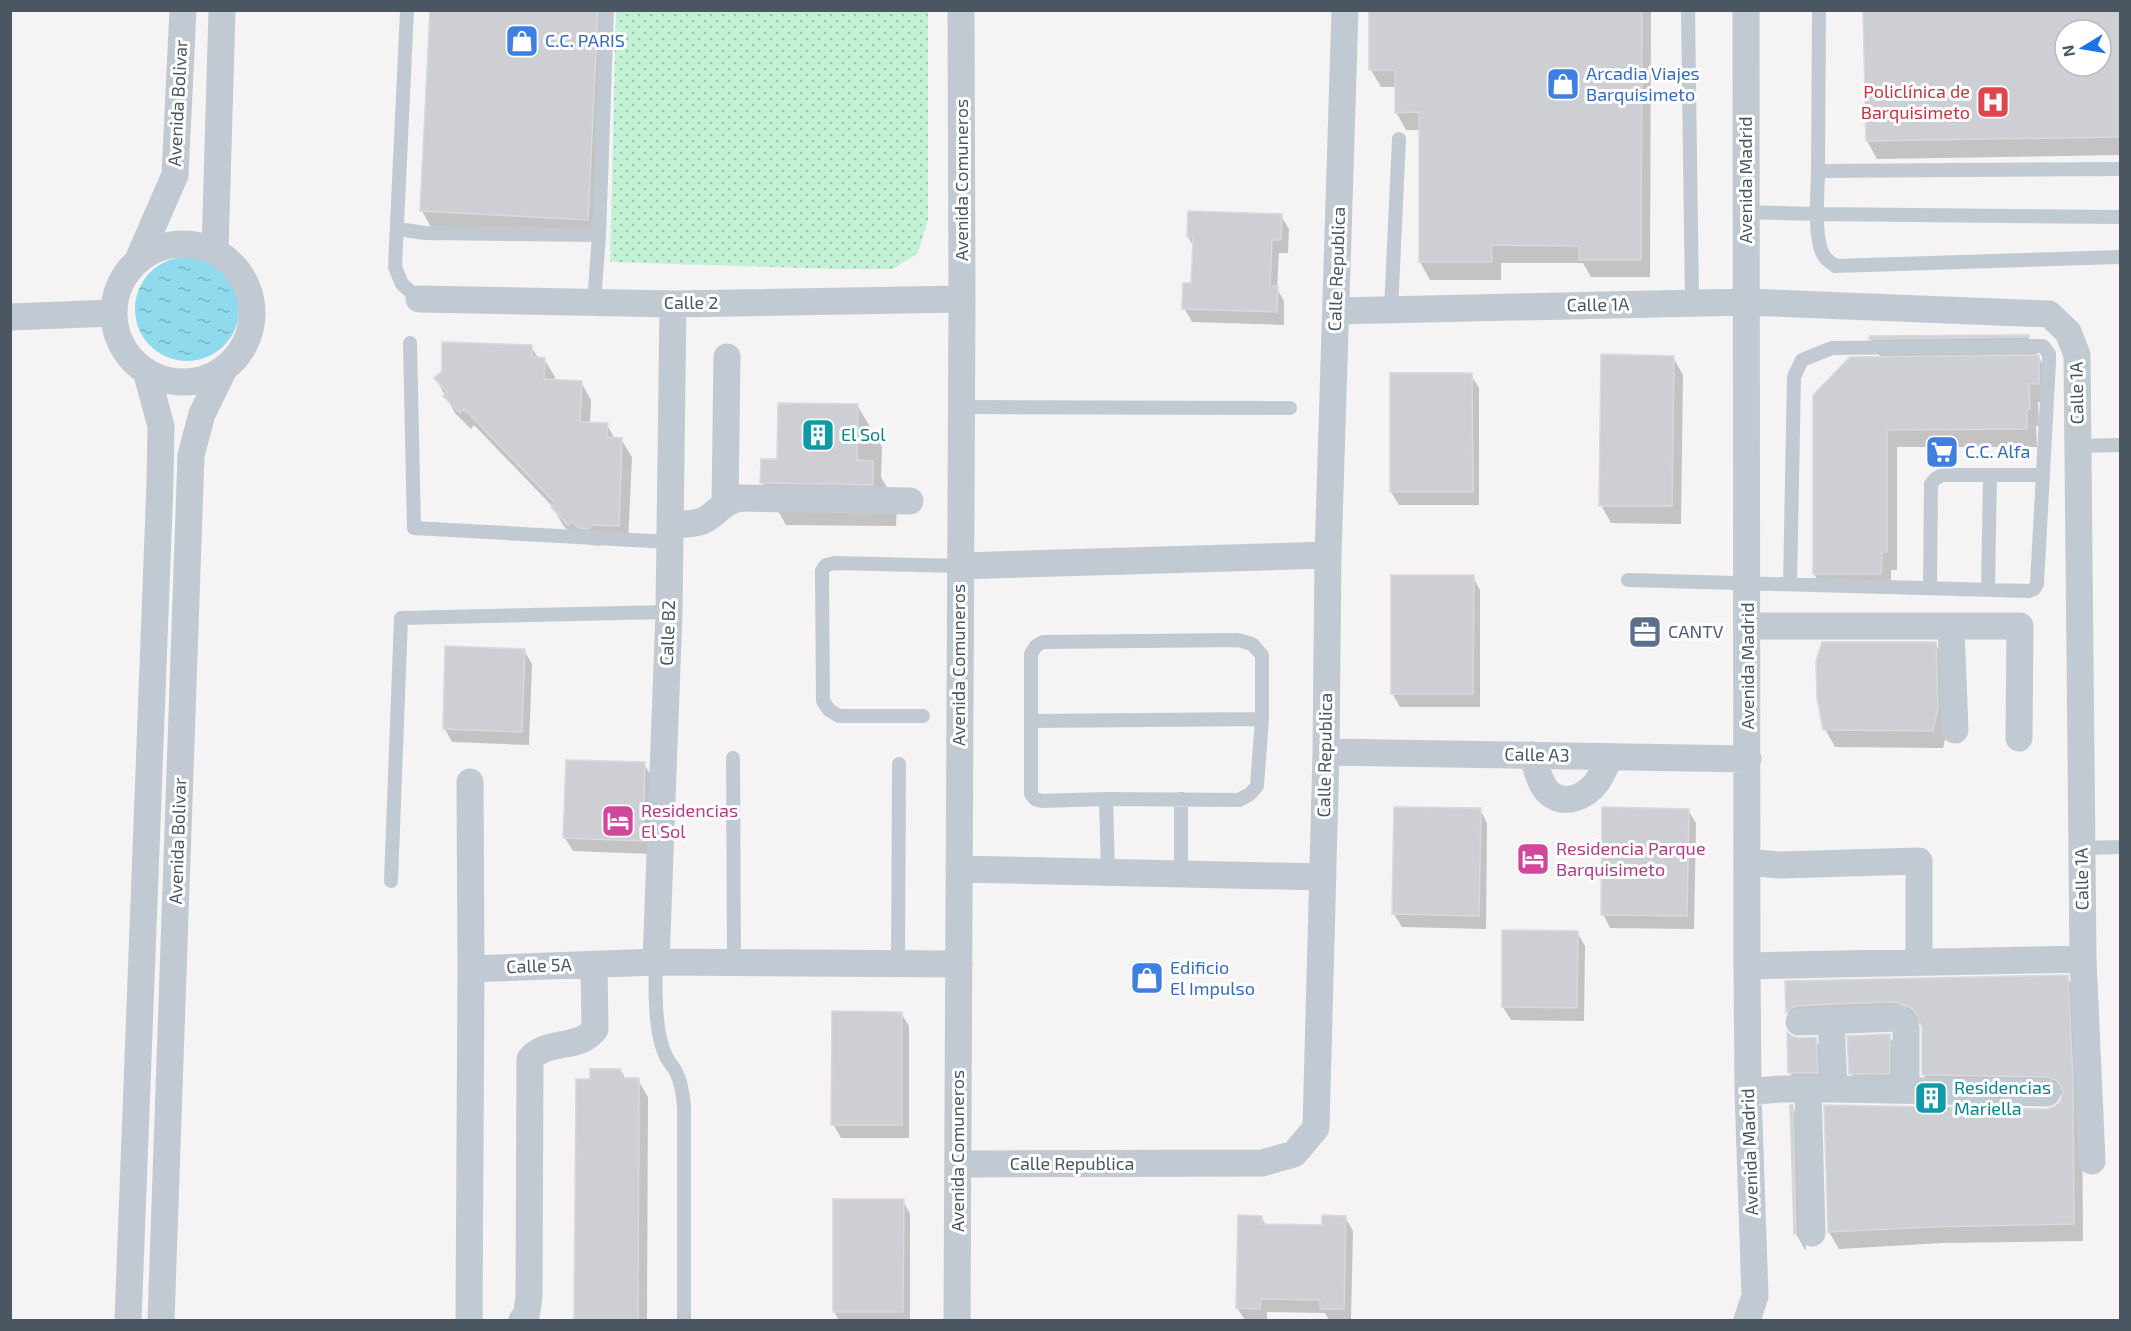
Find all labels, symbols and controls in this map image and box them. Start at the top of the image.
north arrow [2053,18,2113,78]
shop icon: C.C. PARIS [504,23,540,59]
place label: C.C. PARIS [545,29,625,51]
street label: Avenida Bolivar [163,39,191,167]
text: N [2057,43,2078,58]
place label: Arcadia Viajes Barquisimeto [1586,62,1700,105]
shop icon: Arcadia Viajes Barquisimeto [1545,66,1581,102]
place label: Policlínica de Barquisimeto [1861,80,1970,123]
hospital icon: Policlínica de Barquisimeto [1975,84,2011,120]
street label: Avenida Comuneros [950,99,972,261]
street label: Avenida Madrid [1734,116,1756,244]
street label: Calle Republica [1323,206,1349,332]
street label: Calle 2 [664,291,718,313]
street label: Calle 1A [1566,292,1630,316]
street label: Calle 1A [2064,361,2088,425]
building icon: El Sol [800,417,836,453]
place label: El Sol [841,423,886,445]
supermarket icon: C.C. Alfa [1924,434,1960,470]
place label: C.C. Alfa [1965,440,2030,462]
street label: Avenida Comuneros [947,584,969,746]
street label: Calle B2 [655,600,679,666]
street label: Avenida Madrid [1736,602,1758,730]
office icon: CANTV [1627,614,1663,650]
place label: CANTV [1668,620,1724,642]
street label: Calle Republica [1312,692,1336,818]
street label: Calle A3 [1504,742,1570,766]
street label: Avenida Bolivar [164,777,190,905]
place label: Residencias El Sol [641,799,738,842]
hotel icon: Residencias El Sol [600,803,636,839]
place label: Residencia Parque Barquisimeto [1556,837,1706,880]
hotel icon: Residencia Parque Barquisimeto [1515,841,1551,877]
street label: Calle 1A [2069,847,2093,911]
street label: Calle 5A [506,953,573,977]
place label: Edificio El Impulso [1170,956,1255,999]
shop icon: Edificio El Impulso [1129,960,1165,996]
street label: Avenida Comuneros [946,1070,968,1232]
place label: Residencias Mariella [1954,1076,2051,1119]
building icon: Residencias Mariella [1913,1080,1949,1116]
street label: Avenida Madrid [1736,1088,1762,1216]
street label: Calle Republica [1010,1152,1134,1174]

